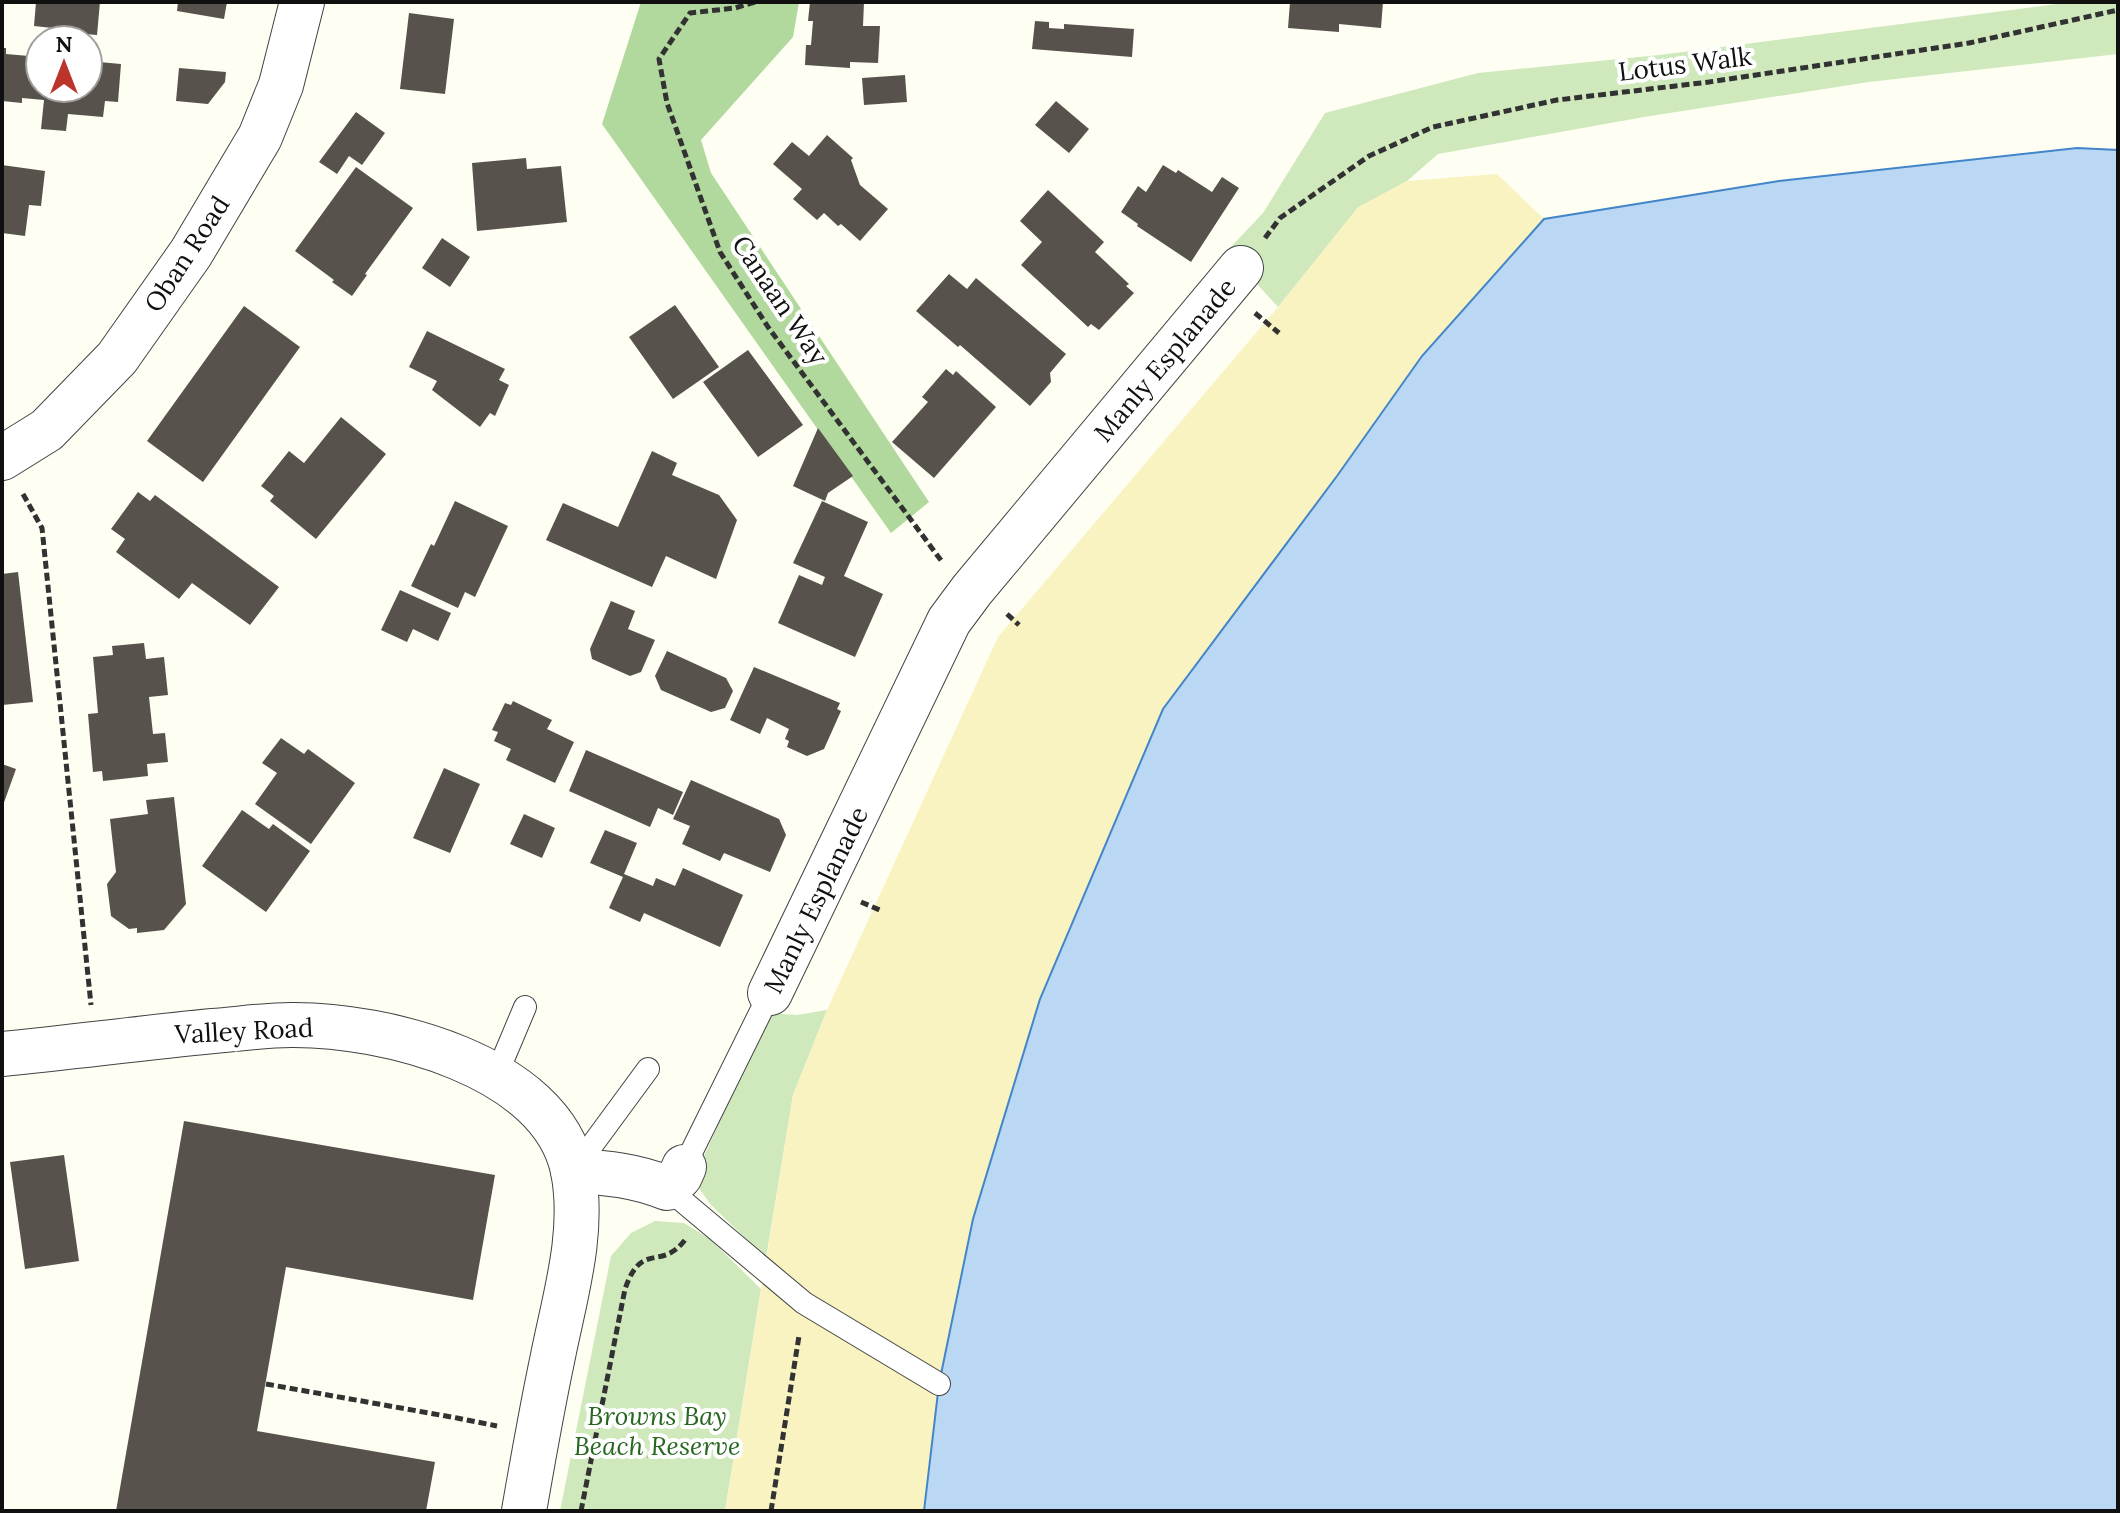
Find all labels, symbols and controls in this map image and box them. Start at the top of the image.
north arrow [24,24,104,104]
text: N [55,30,73,58]
street label: Lotus Walk [1616,39,1753,88]
street label: Oban Road [137,189,236,318]
street label: Canaan Way [725,229,836,371]
street label: Manly Esplanade [1087,271,1243,448]
street label: Manly Esplanade [756,801,875,999]
street label: Valley Road [173,1010,314,1051]
park label: Browns Bay Beach Reserve [574,1399,740,1462]

